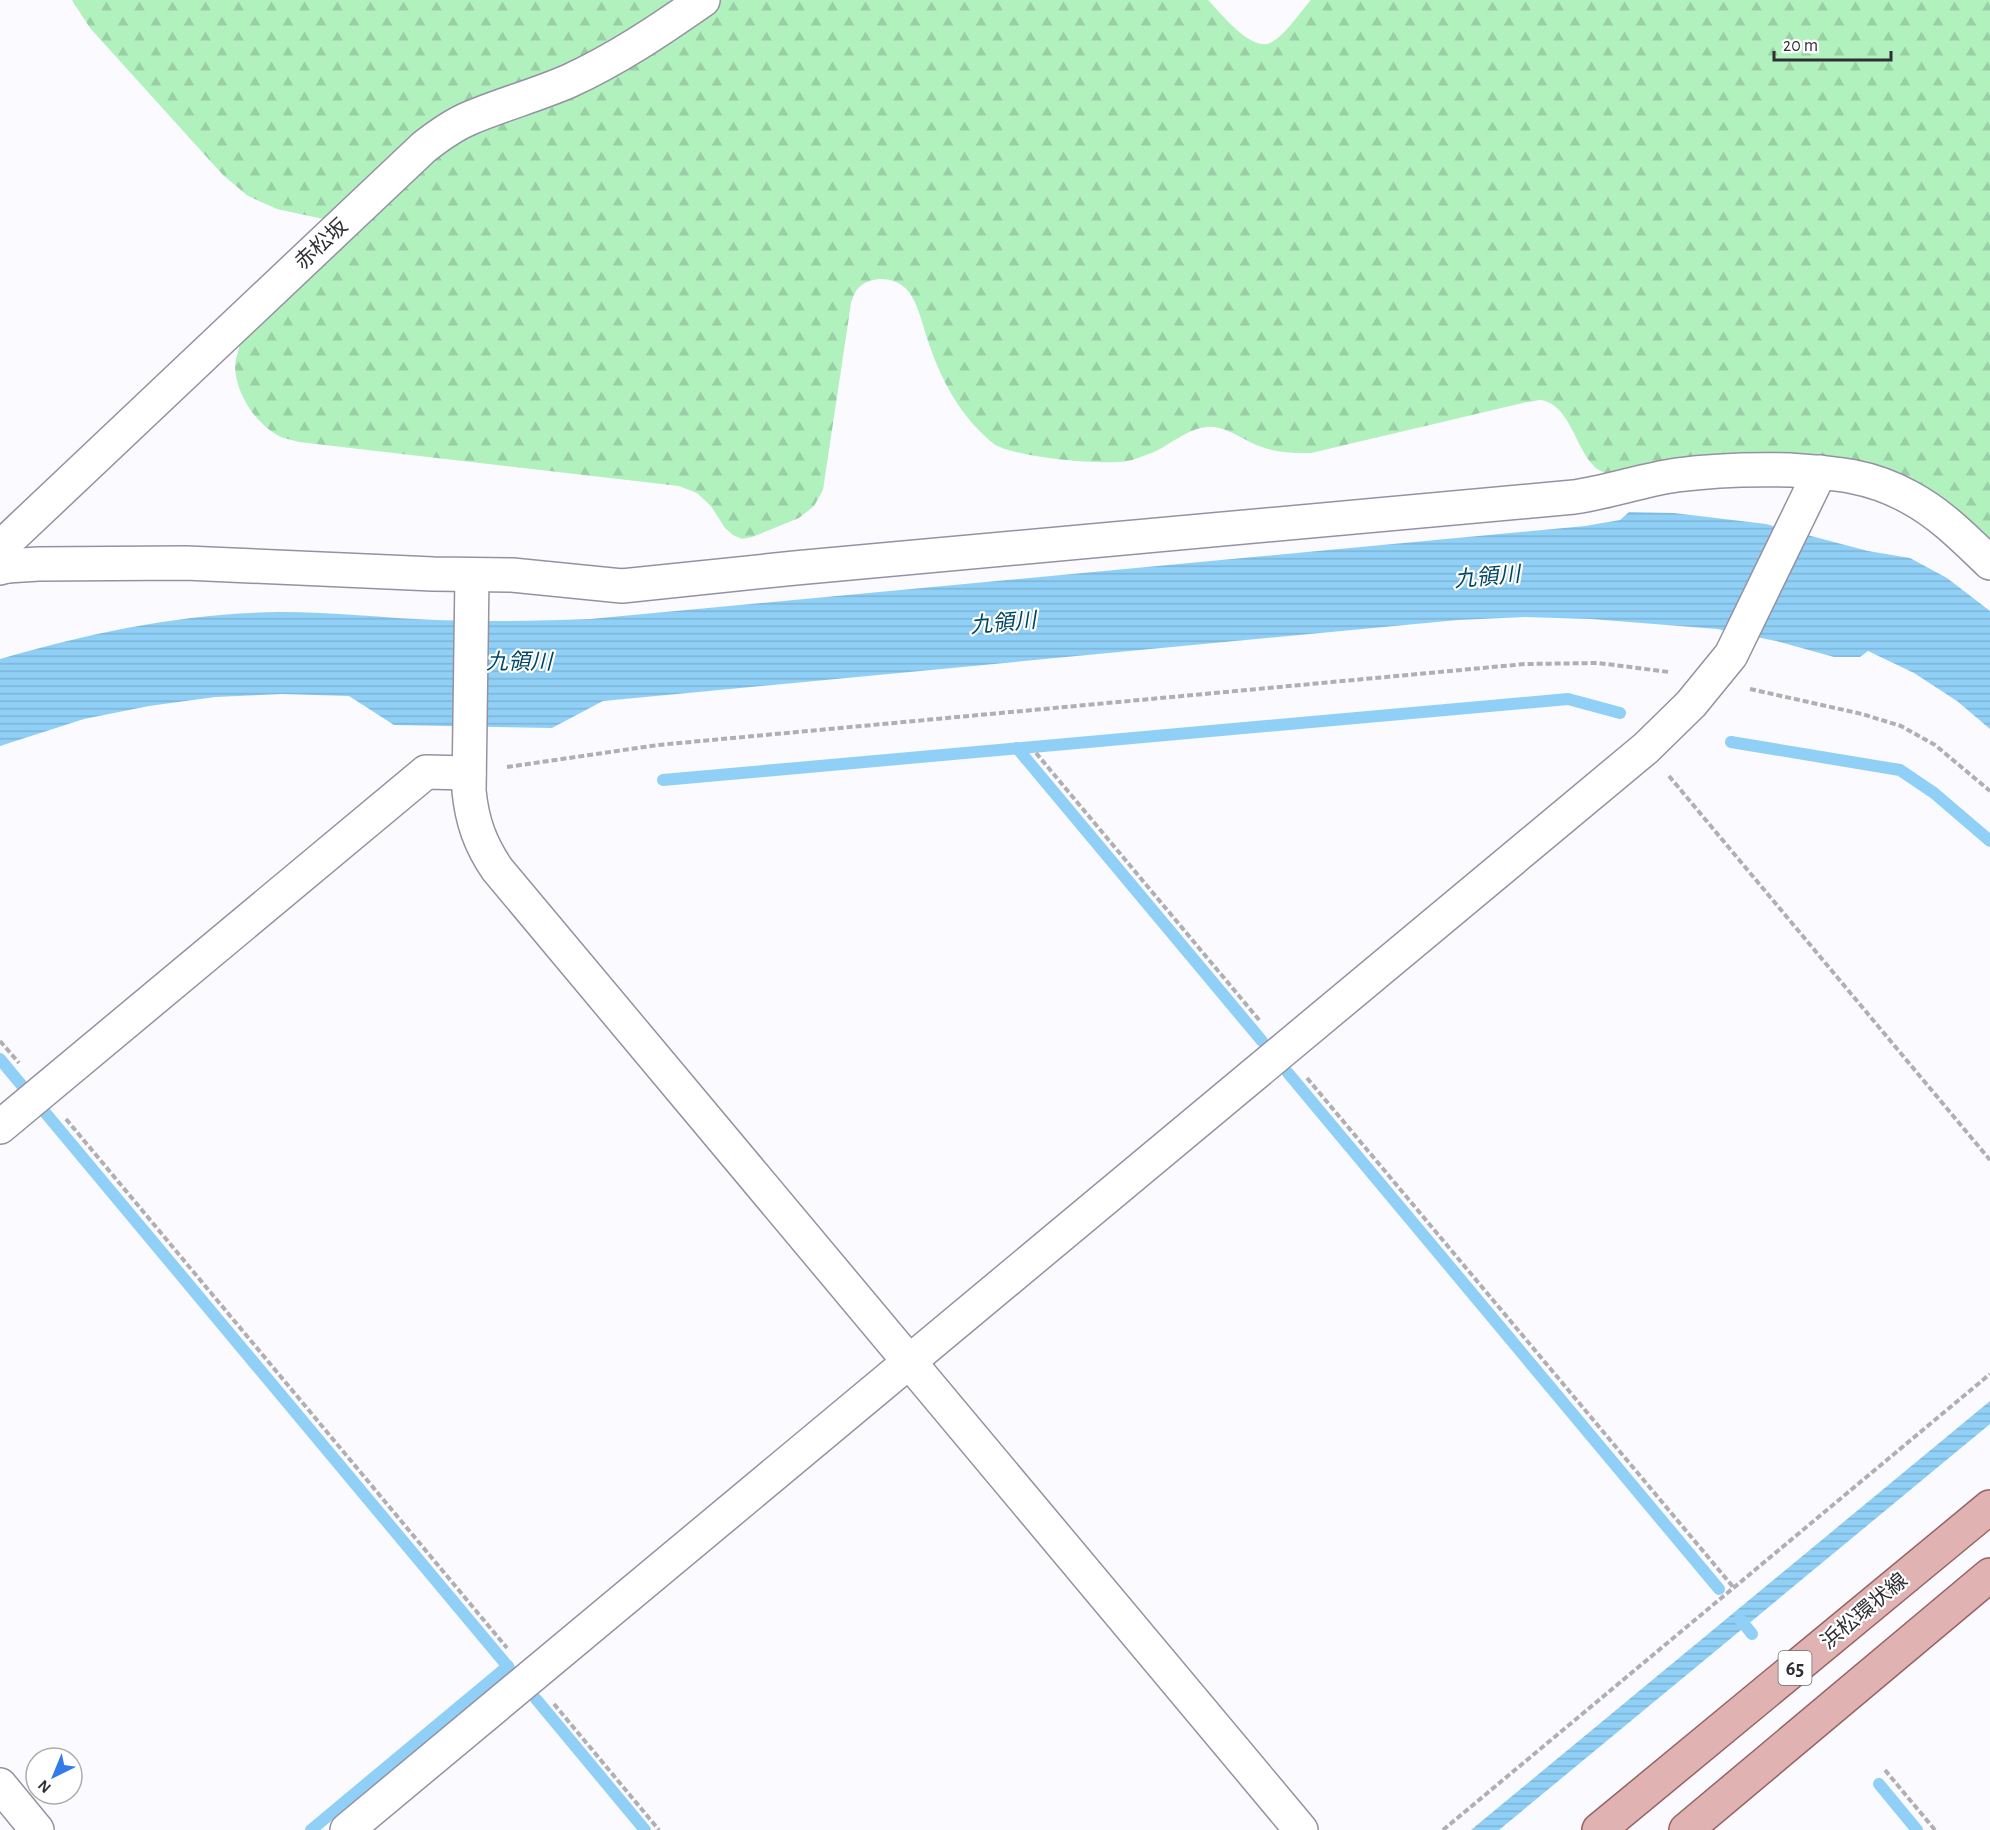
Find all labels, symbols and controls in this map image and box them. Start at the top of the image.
scale bar [1774,24,1891,62]
text: 20 m [1783,37,1818,55]
street label: 赤松坂 [290,214,352,274]
water label: 九領川 [1453,562,1523,591]
water label: 九領川 [969,608,1039,637]
water label: 九領川 [486,650,554,673]
street label: 浜松環状線 [1817,1569,1911,1653]
road number: 65 [1778,1651,1812,1685]
north arrow [24,1746,84,1806]
text: N [35,1777,54,1796]

